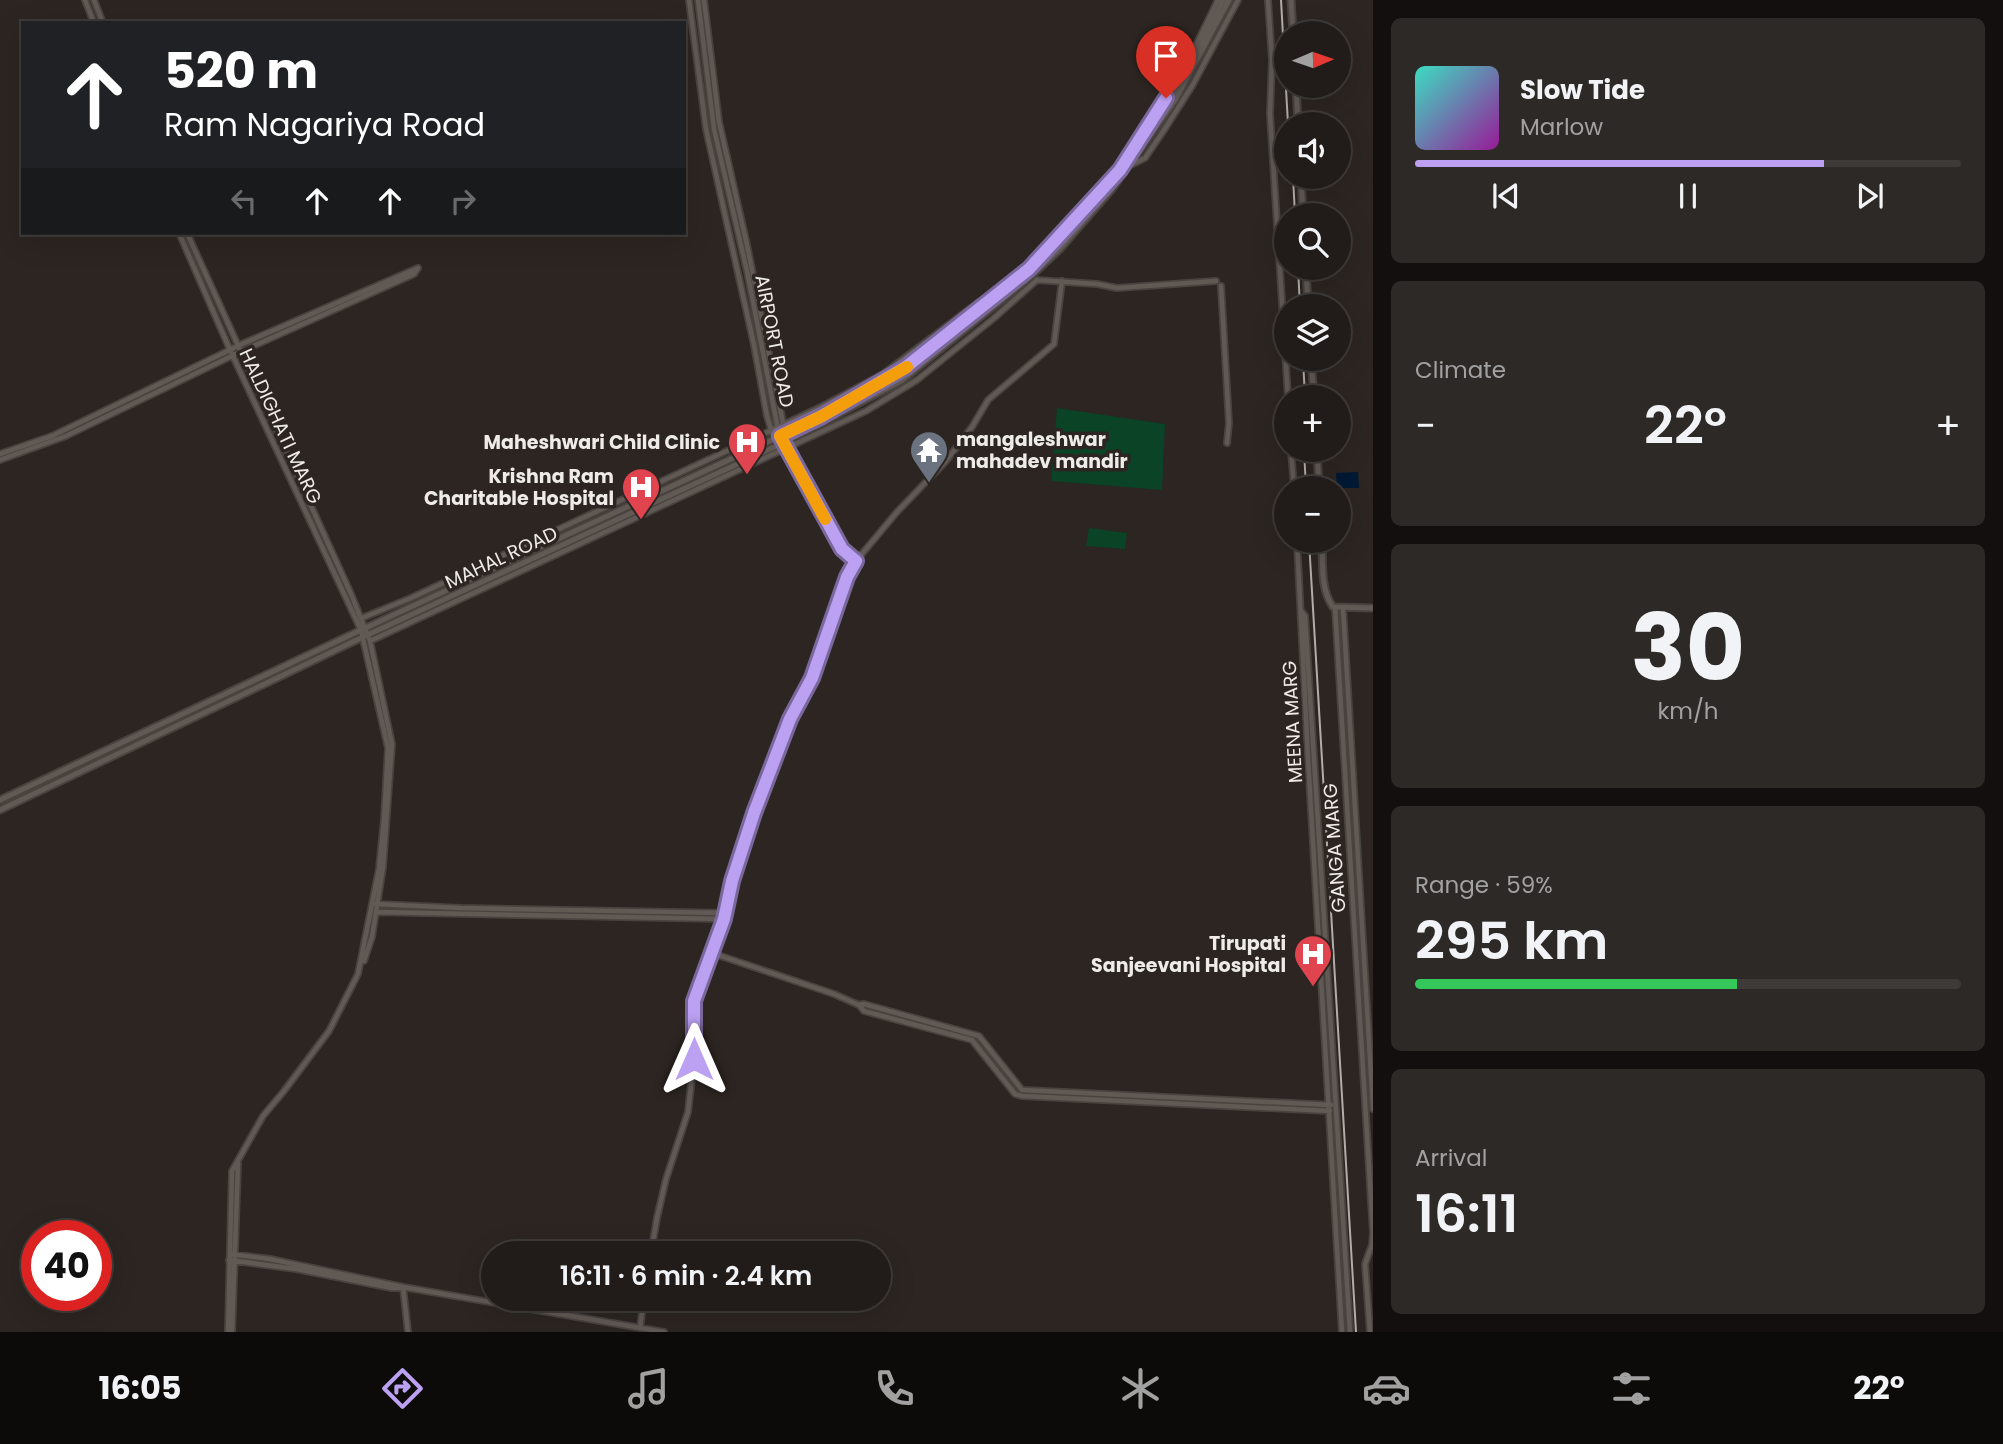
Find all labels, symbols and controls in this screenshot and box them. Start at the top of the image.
north arrow [1274,21,1351,98]
map controls [1274,21,1351,553]
pin [1136,26,1196,98]
text: 520 m [164,37,318,105]
icon: arrive [1147,37,1185,75]
icon: ahead [49,49,140,140]
text: Slow Tide [1520,72,1645,108]
text: Ram Nagariya Road [164,102,485,147]
text: Marlow [1520,111,1603,143]
button: sound [1274,112,1351,189]
icon: previous [1487,177,1525,215]
icon: pause [1669,177,1707,215]
icon: next [1851,177,1889,215]
icon: left [225,182,263,220]
icon: ahead [298,182,336,220]
icon: ahead [371,182,409,220]
icon: right [444,182,482,220]
button: search [1274,203,1351,280]
street label: AIRPORT ROAD [748,272,801,410]
button: layers [1274,294,1351,371]
street label: HALDIGHATI MARG [233,344,328,508]
text: Climate [1415,354,1506,386]
button: + [1274,385,1351,462]
text: 22° [1644,389,1727,462]
text: − [1415,399,1436,452]
text: + [1935,399,1961,452]
hospital icon: Maheshwari Child Clinic [726,421,768,476]
place label: mangaleshwar mahadev mandir [956,426,1128,475]
place label: Maheshwari Child Clinic [484,429,720,456]
temple icon: mangaleshwar mahadev mandir [908,429,950,484]
place label: Krishna Ram Charitable Hospital [424,463,614,512]
hospital icon: Krishna Ram Charitable Hospital [620,466,662,521]
button: − [1274,476,1351,553]
street label: MAHAL ROAD [441,520,562,595]
text: 30 [1631,584,1745,712]
street label: MEENA MARG [1276,660,1309,784]
text: km/h [1657,695,1719,727]
street label: GANGA MARG [1317,783,1352,913]
text: Range · 59% [1415,869,1553,901]
text: 295 km [1415,904,1608,977]
place label: Tirupati Sanjeevani Hospital [1091,930,1286,979]
hospital icon: Tirupati Sanjeevani Hospital [1292,933,1334,988]
position arrow [657,1022,731,1096]
text: Arrival [1415,1142,1487,1174]
text: 16:11 [1415,1177,1518,1250]
speed limit sign: 40 [21,1220,112,1311]
text: 16:11 · 6 min · 2.4 km [560,1258,812,1294]
icon: directions [378,1364,427,1413]
icon: music [624,1364,673,1413]
icon: phone [870,1364,919,1413]
icon: climate [1116,1364,1165,1413]
icon: car [1362,1364,1411,1413]
icon: filters [1607,1364,1656,1413]
text: 16:05 [98,1365,182,1410]
text: 22° [1853,1365,1905,1410]

